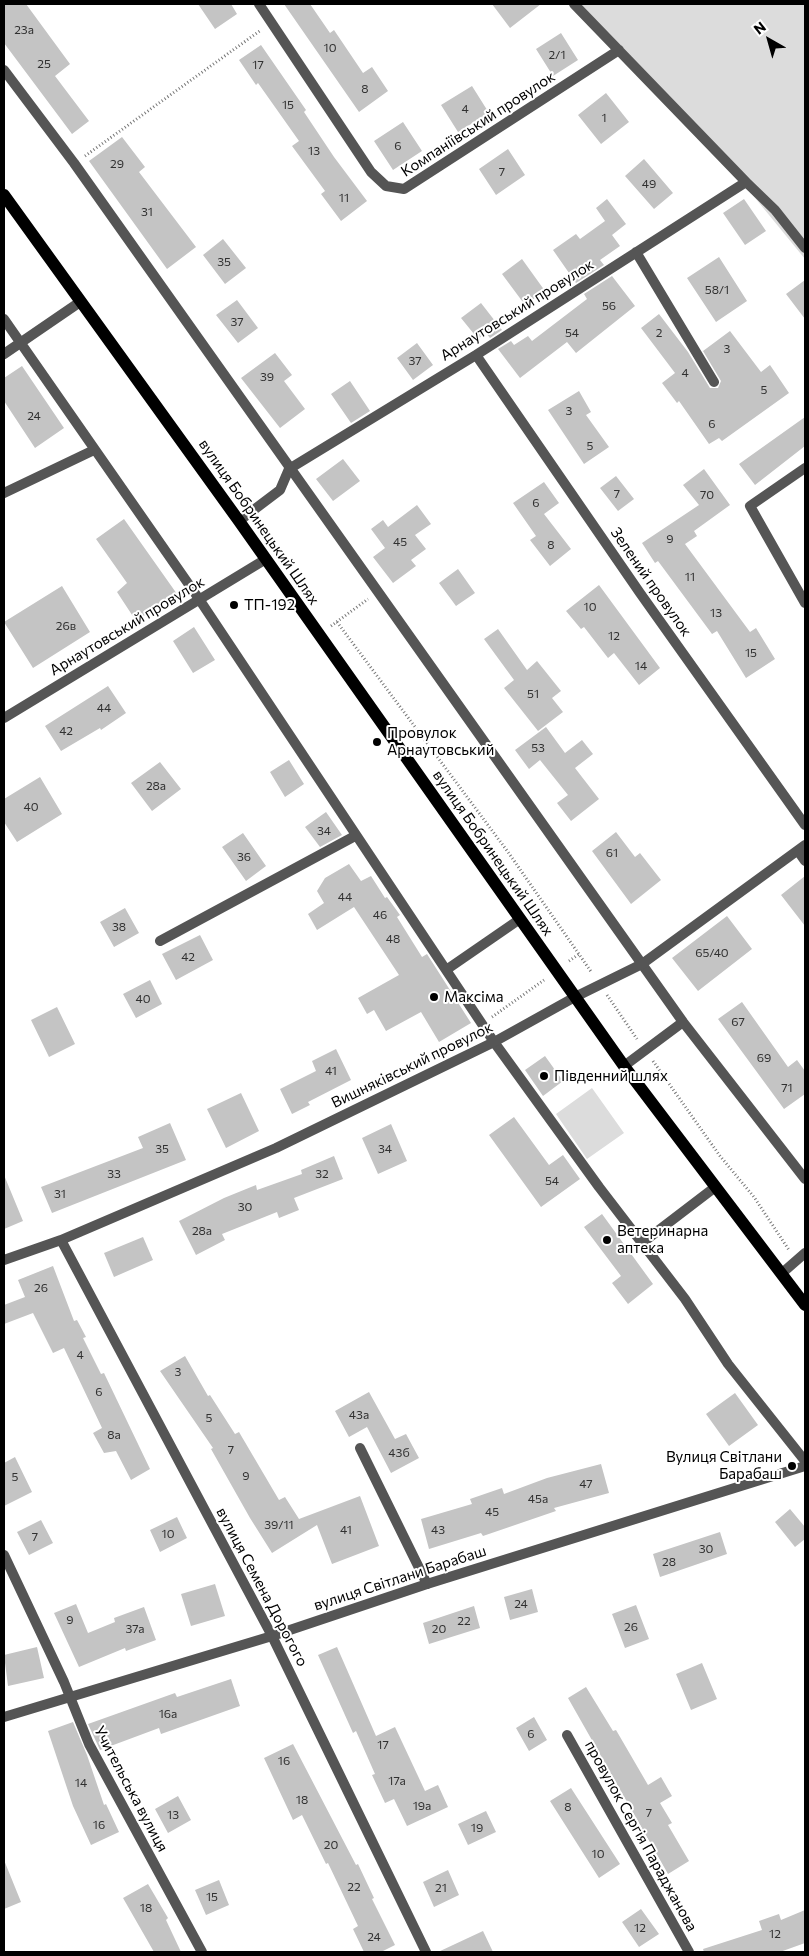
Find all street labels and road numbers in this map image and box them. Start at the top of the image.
street label: Компаніївський провулок [398,67,558,181]
street label: Арнаутовський провулок [437,255,597,365]
street label: вулиця Бобринецький Шлях [195,436,323,608]
street label: Зелений провулок [607,524,695,640]
street label: Арнаутовський провулок [46,573,208,679]
street label: вулиця Бобринецький Шлях [429,767,557,939]
street label: Вишняківський провулок [328,1018,496,1112]
street label: вулиця Семена Дорогого [212,1505,312,1669]
street label: вулиця Світлани Барабаш [311,1542,489,1614]
street label: Учительська вулиця [90,1723,172,1855]
street label: провулок Сергія Параджанова [581,1737,701,1935]

